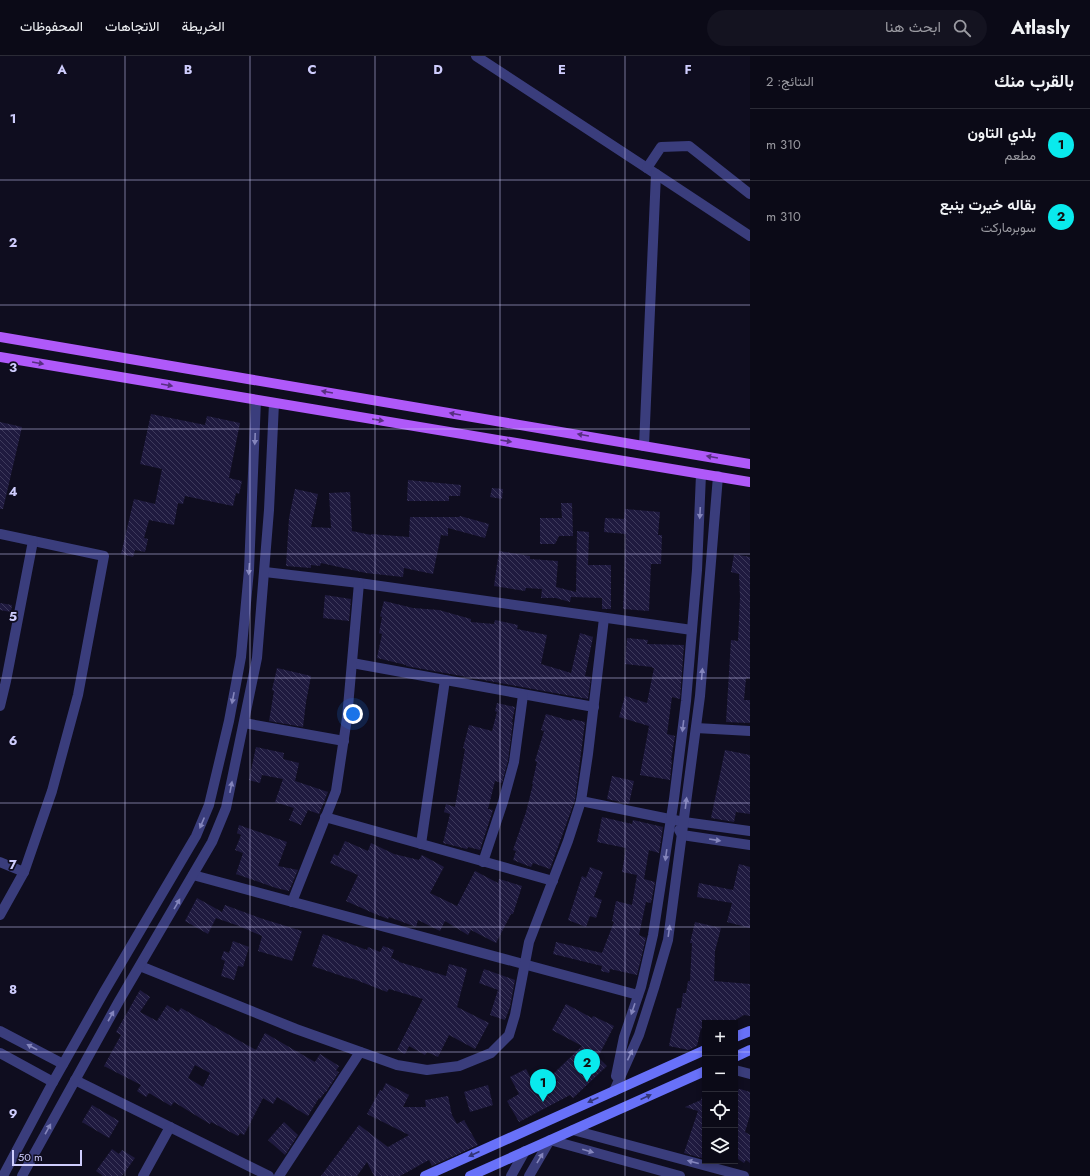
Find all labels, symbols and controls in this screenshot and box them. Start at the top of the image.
search box [707,10,987,46]
text: Atlasly [1011,14,1070,41]
text: المحفوظات [20,16,83,36]
text: الاتجاهات [105,16,159,36]
text: الخريطة [181,16,225,36]
text: ابحث هنا [885,16,941,38]
icon: search [951,17,973,39]
text: A [56,60,67,79]
text: B [184,60,193,79]
text: C [307,60,317,79]
text: D [433,60,443,79]
text: E [558,60,566,79]
text: F [684,60,692,79]
text: بالقرب منك [994,69,1074,93]
text: النتائج: 2 [766,72,814,91]
text: 1 [10,109,16,128]
text: بلدي التاون [968,122,1036,144]
text: 310 m [766,135,801,154]
text: 1 [1058,135,1064,154]
text: مطعم [1005,146,1036,165]
text: بقاله خيرت ينبع [940,194,1036,216]
text: 310 m [766,207,801,226]
text: 2 [1057,207,1065,226]
text: سوبرماركت [981,218,1036,237]
text: 2 [9,233,17,252]
text: 3 [9,358,17,377]
one-way arrow [32,360,45,366]
one-way arrow [161,382,173,388]
one-way arrow [321,389,333,395]
one-way arrow [449,410,461,416]
one-way arrow [372,417,384,423]
one-way arrow [577,432,589,438]
one-way arrow [252,433,258,446]
one-way arrow [500,438,512,444]
one-way arrow [705,454,718,460]
text: 4 [8,482,18,501]
one-way arrow [696,507,703,519]
one-way arrow [246,563,253,575]
text: 5 [9,607,17,626]
one-way arrow [699,668,706,680]
one-way arrow [230,691,236,704]
your location [343,704,363,724]
one-way arrow [680,720,686,732]
text: 6 [9,731,18,750]
one-way arrow [228,780,234,793]
one-way arrow [683,797,689,809]
one-way arrow [199,818,205,829]
one-way arrow [709,837,721,843]
one-way arrow [663,849,669,861]
text: 7 [9,855,17,874]
one-way arrow [173,898,180,910]
one-way arrow [666,925,672,938]
text: 8 [9,980,17,999]
one-way arrow [630,1003,636,1015]
one-way arrow [107,1010,114,1022]
map controls [702,1020,738,1164]
button: + [702,1020,738,1056]
one-way arrow [26,1044,37,1051]
pin: 2 [574,1049,600,1082]
one-way arrow [627,1050,633,1061]
button: − [702,1056,738,1092]
pin: 1 [530,1069,556,1102]
button: locate [702,1092,738,1128]
one-way arrow [640,1094,652,1101]
one-way arrow [587,1097,598,1103]
text: 9 [9,1104,18,1123]
one-way arrow [44,1124,51,1135]
button: layers [702,1128,738,1164]
scale bar [12,1148,82,1167]
one-way arrow [582,1148,594,1154]
text: 50 m [18,1149,43,1165]
one-way arrow [468,1151,480,1157]
one-way arrow [536,1152,543,1164]
one-way arrow [687,1159,699,1165]

